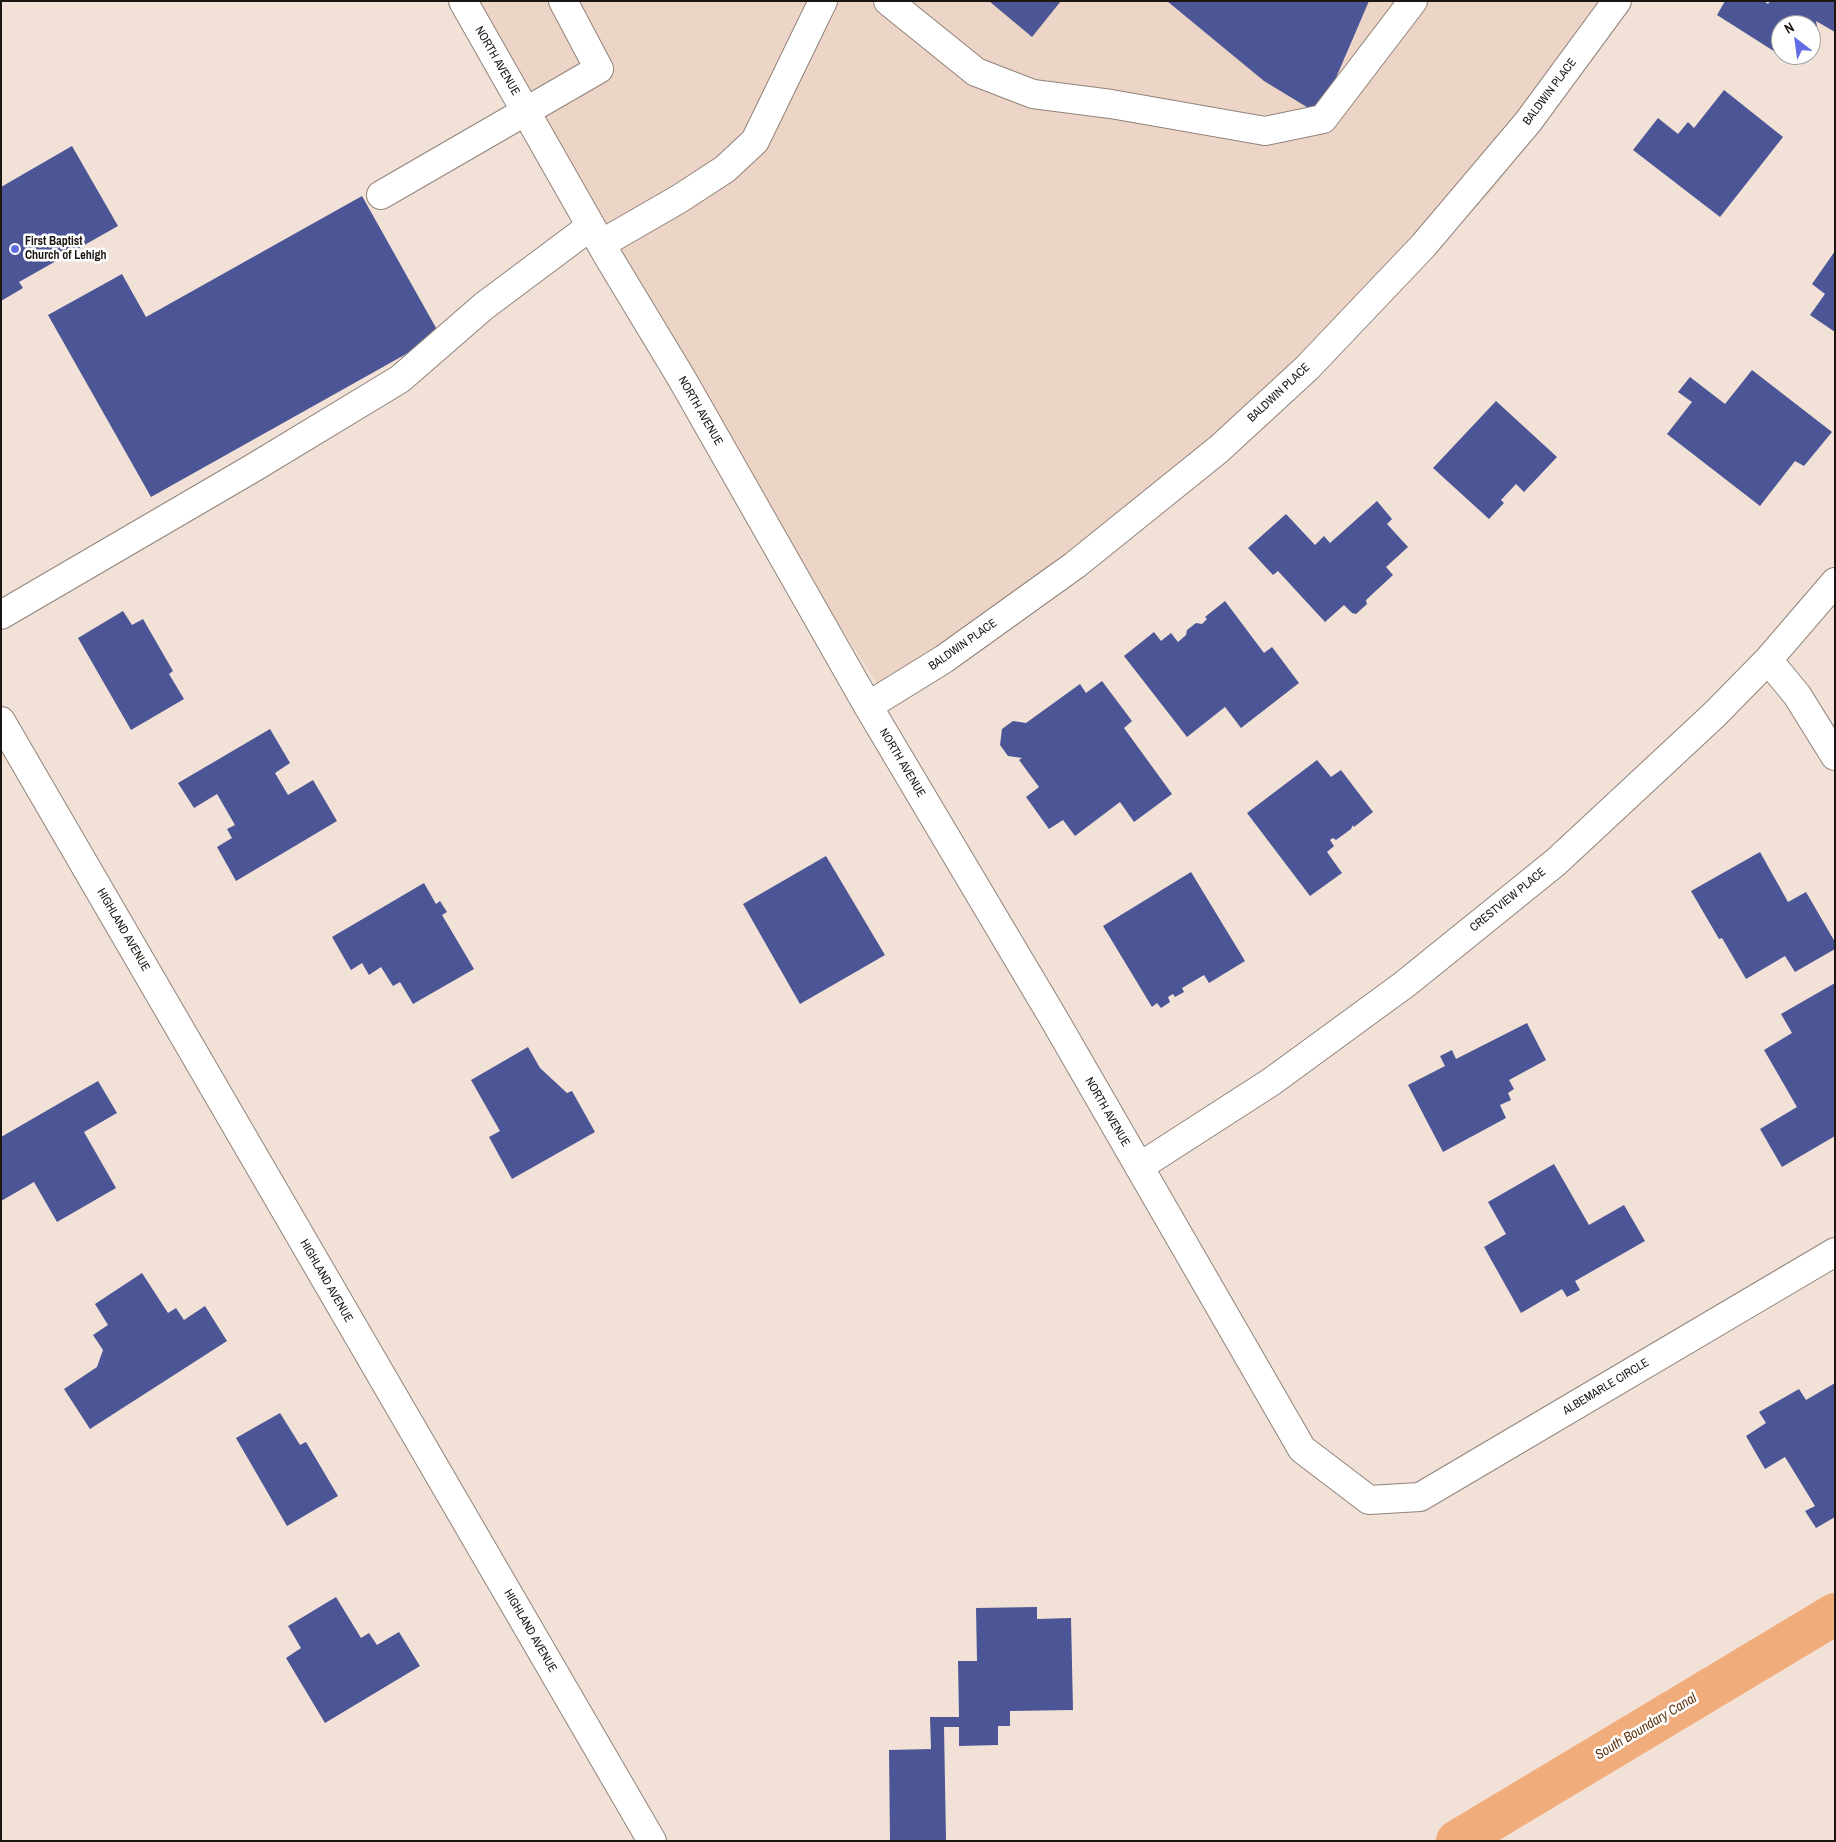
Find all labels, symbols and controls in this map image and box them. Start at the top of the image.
north arrow [1771,15,1821,65]
text: N [1781,18,1797,38]
street label: NORTH AVENUE [471,24,523,98]
street label: BALDWIN PLACE [1520,56,1580,128]
place label: First Baptist Church of Lehigh [25,235,106,263]
marker: First Baptist Church of Lehigh [9,243,21,255]
street label: BALDWIN PLACE [1245,361,1313,425]
street label: NORTH AVENUE [674,374,726,448]
street label: BALDWIN PLACE [926,616,1000,674]
street label: NORTH AVENUE [876,726,928,800]
street label: CRESTVIEW PLACE [1467,865,1549,935]
street label: HIGHLAND AVENUE [93,886,153,974]
street label: NORTH AVENUE [1081,1075,1133,1149]
street label: HIGHLAND AVENUE [296,1237,356,1325]
street label: ALBEMARLE CIRCLE [1560,1356,1652,1418]
street label: HIGHLAND AVENUE [500,1587,560,1675]
water label: South Boundary Canal [1592,1690,1700,1764]

